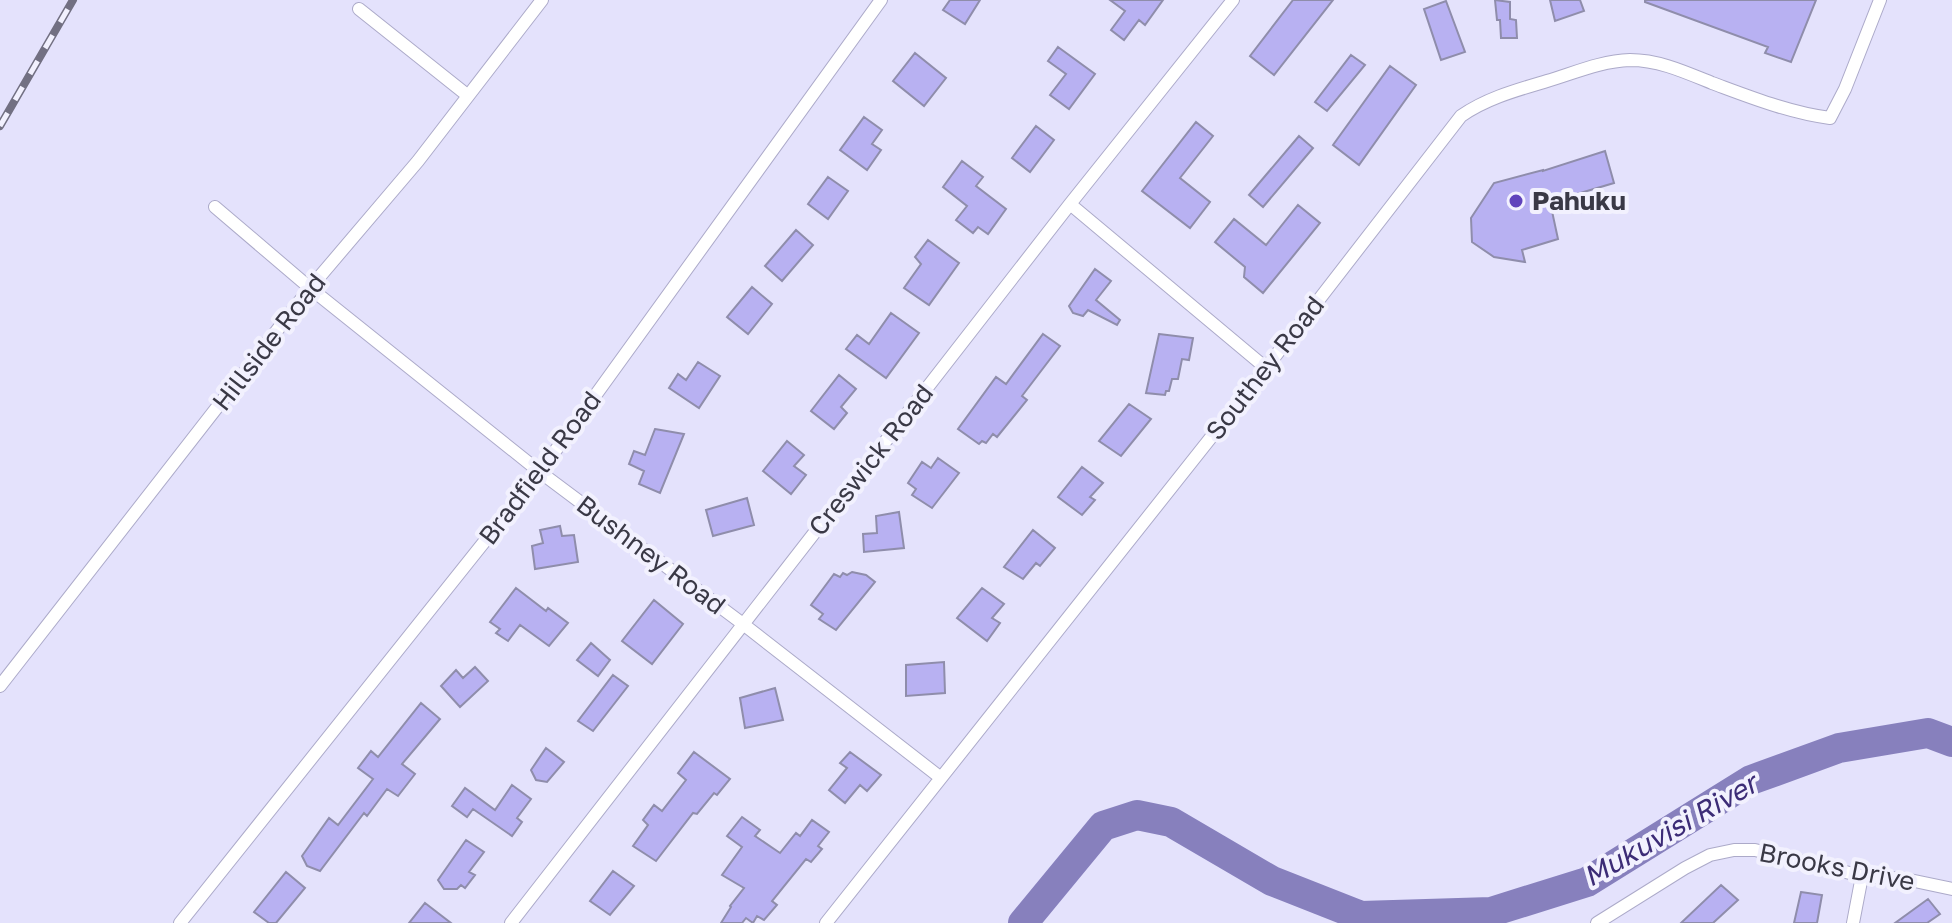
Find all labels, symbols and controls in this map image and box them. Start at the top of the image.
place label: Pahuku [1532,185,1626,216]
marker: Pahuku [1507,192,1525,210]
street label: Hillside Road [205,267,332,416]
street label: Southey Road [1199,290,1330,446]
street label: Creswick Road [802,378,939,542]
street label: Bradfield Road [472,385,607,550]
street label: Bushney Road [571,489,732,621]
water label: Mukuvisi River [1577,764,1766,893]
street label: Brooks Drive [1757,836,1918,897]

